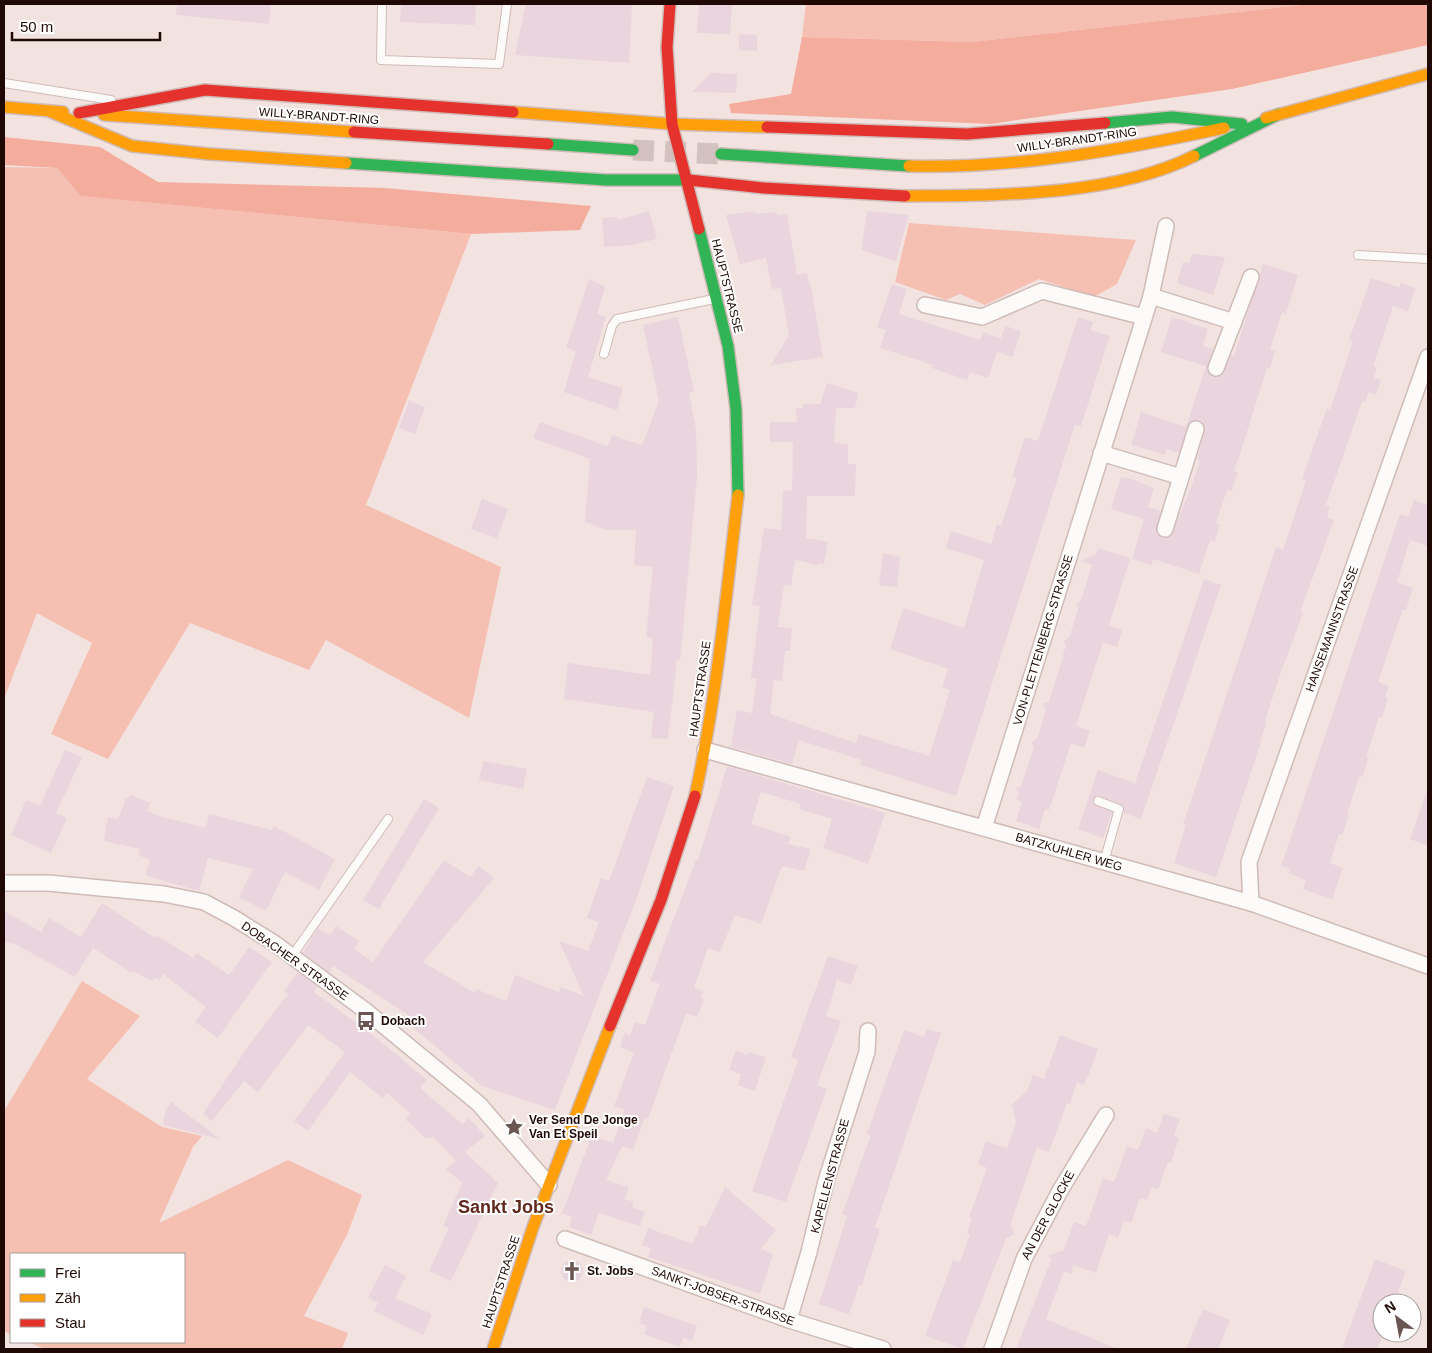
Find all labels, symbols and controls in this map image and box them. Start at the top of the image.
scale bar [12,10,160,42]
text: 50 m [20,18,53,35]
street label: WILLY-BRANDT-RING [258,105,380,127]
street label: WILLY-BRANDT-RING [1016,125,1138,155]
street label: HAUPTSTRASSE [709,237,745,335]
street label: VON-PLETTENBERG-STRASSE [1010,553,1076,727]
street label: HANSEMANNSTRASSE [1303,564,1361,694]
street label: HAUPTSTRASSE [686,640,714,738]
street label: BATZKUHLER WEG [1014,830,1124,874]
street label: DOBACHER STRASSE [239,919,351,1003]
bus stop icon: Dobach [355,1010,377,1032]
place label: Dobach [381,1014,425,1028]
place label: Ver Send De Jonge Van Et Speil [529,1113,638,1141]
place icon: Ver Send De Jonge Van Et Speil [503,1116,525,1138]
street label: KAPELLENSTRASSE [808,1117,852,1235]
street label: AN DER GLOCKE [1019,1168,1077,1262]
district label: Sankt Jobs [458,1197,554,1217]
street label: HAUPTSTRASSE [479,1234,523,1330]
legend [10,1253,185,1343]
church icon: St. Jobs [561,1260,583,1282]
text: Frei [55,1264,81,1281]
place label: St. Jobs [587,1264,634,1278]
street label: SANKT-JOBSER-STRASSE [649,1264,797,1328]
text: Zäh [55,1289,81,1306]
north arrow [1372,1293,1422,1343]
text: N [1382,1298,1399,1316]
text: Stau [55,1314,86,1331]

